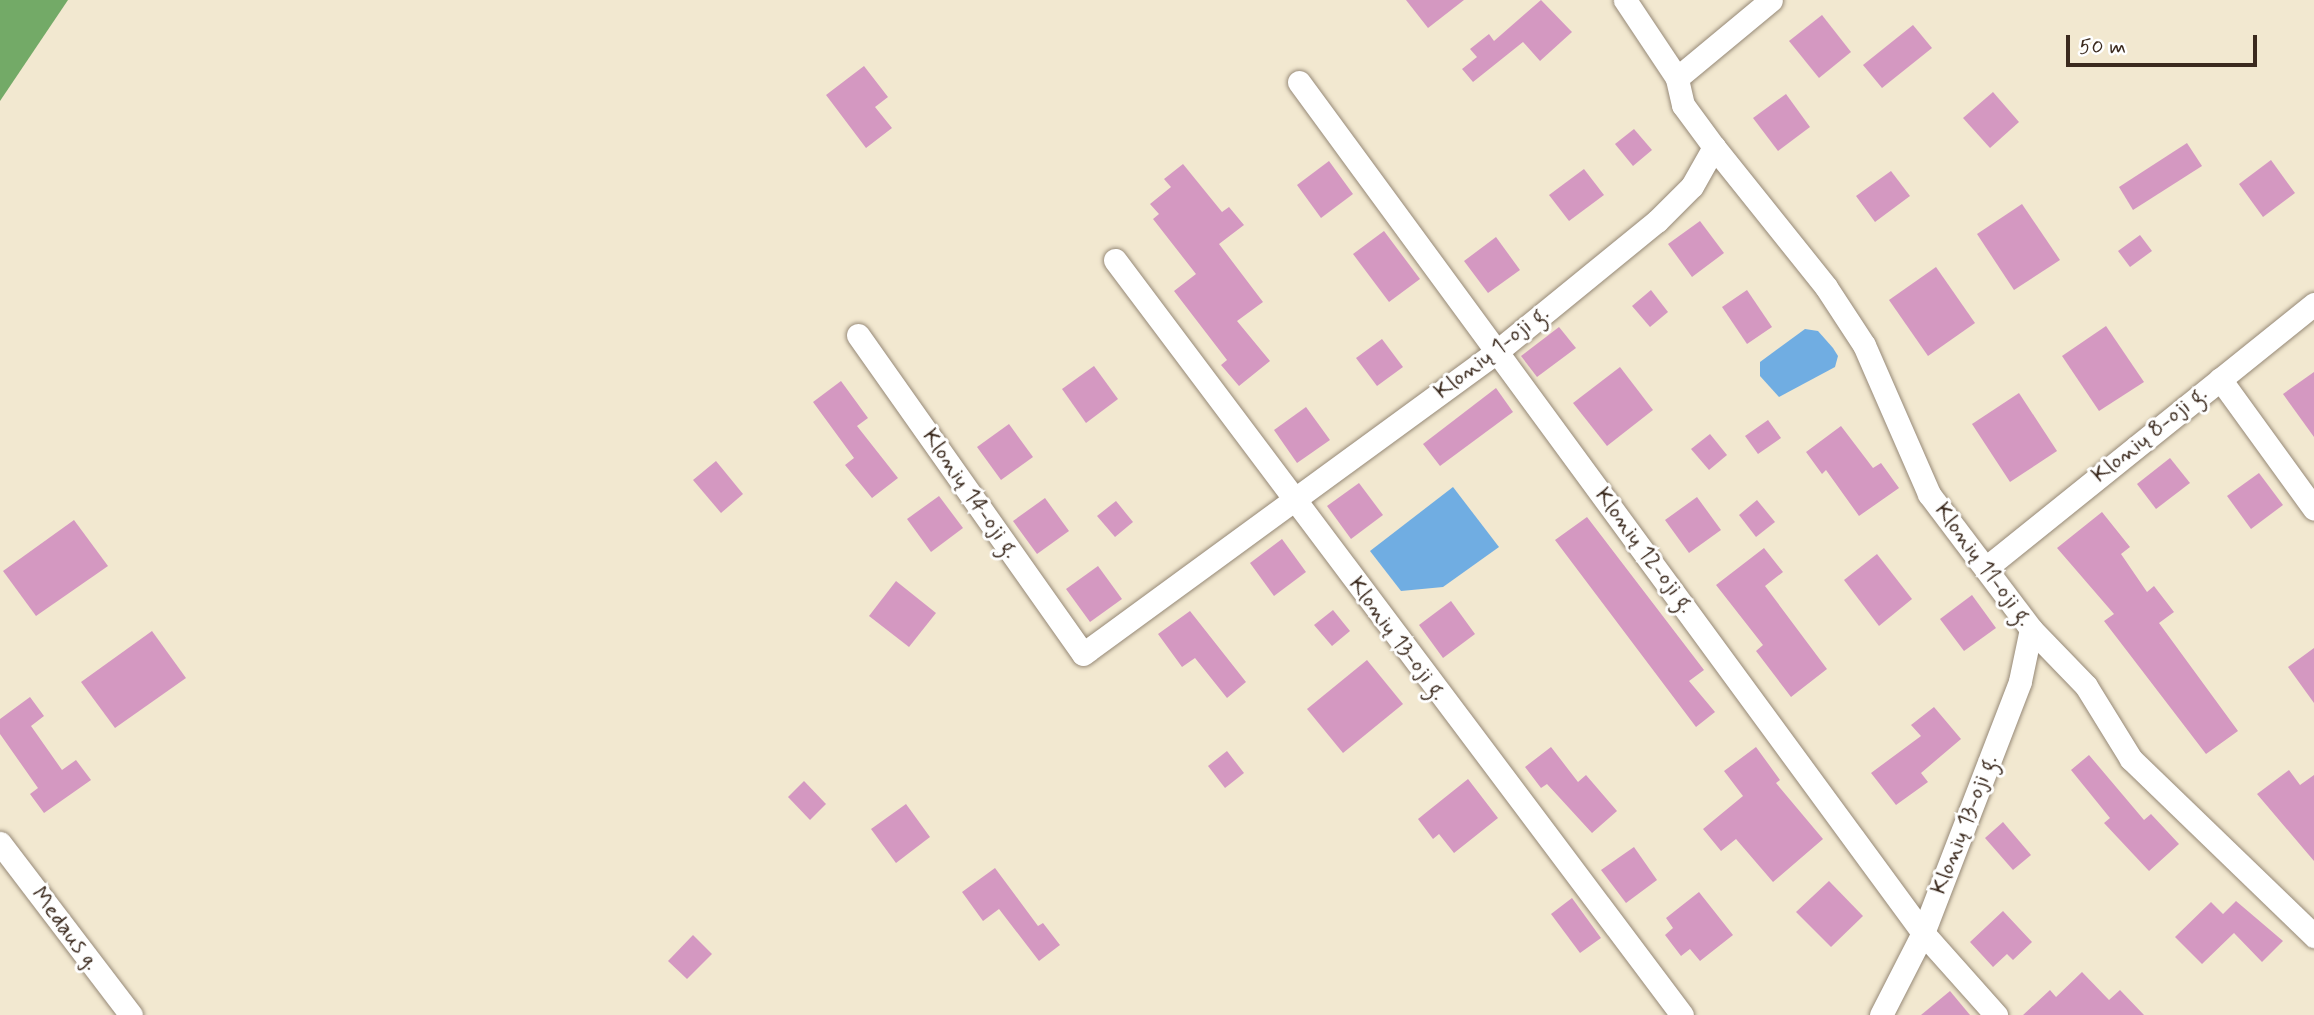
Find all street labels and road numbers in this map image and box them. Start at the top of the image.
street label: Klonių 1-oji g. [1430,300,1554,406]
street label: Klonių 8-oji g. [2087,380,2213,490]
street label: Klonių 14-oji g. [915,424,1025,564]
street label: Klonių 12-oji g. [1588,483,1700,619]
street label: Klonių 11-oji g. [1928,498,2038,632]
street label: Klonių 13-oji g. [1342,572,1452,706]
street label: Klonių 13-oji g. [1926,752,2004,898]
street label: Medaus g. [25,882,105,976]

